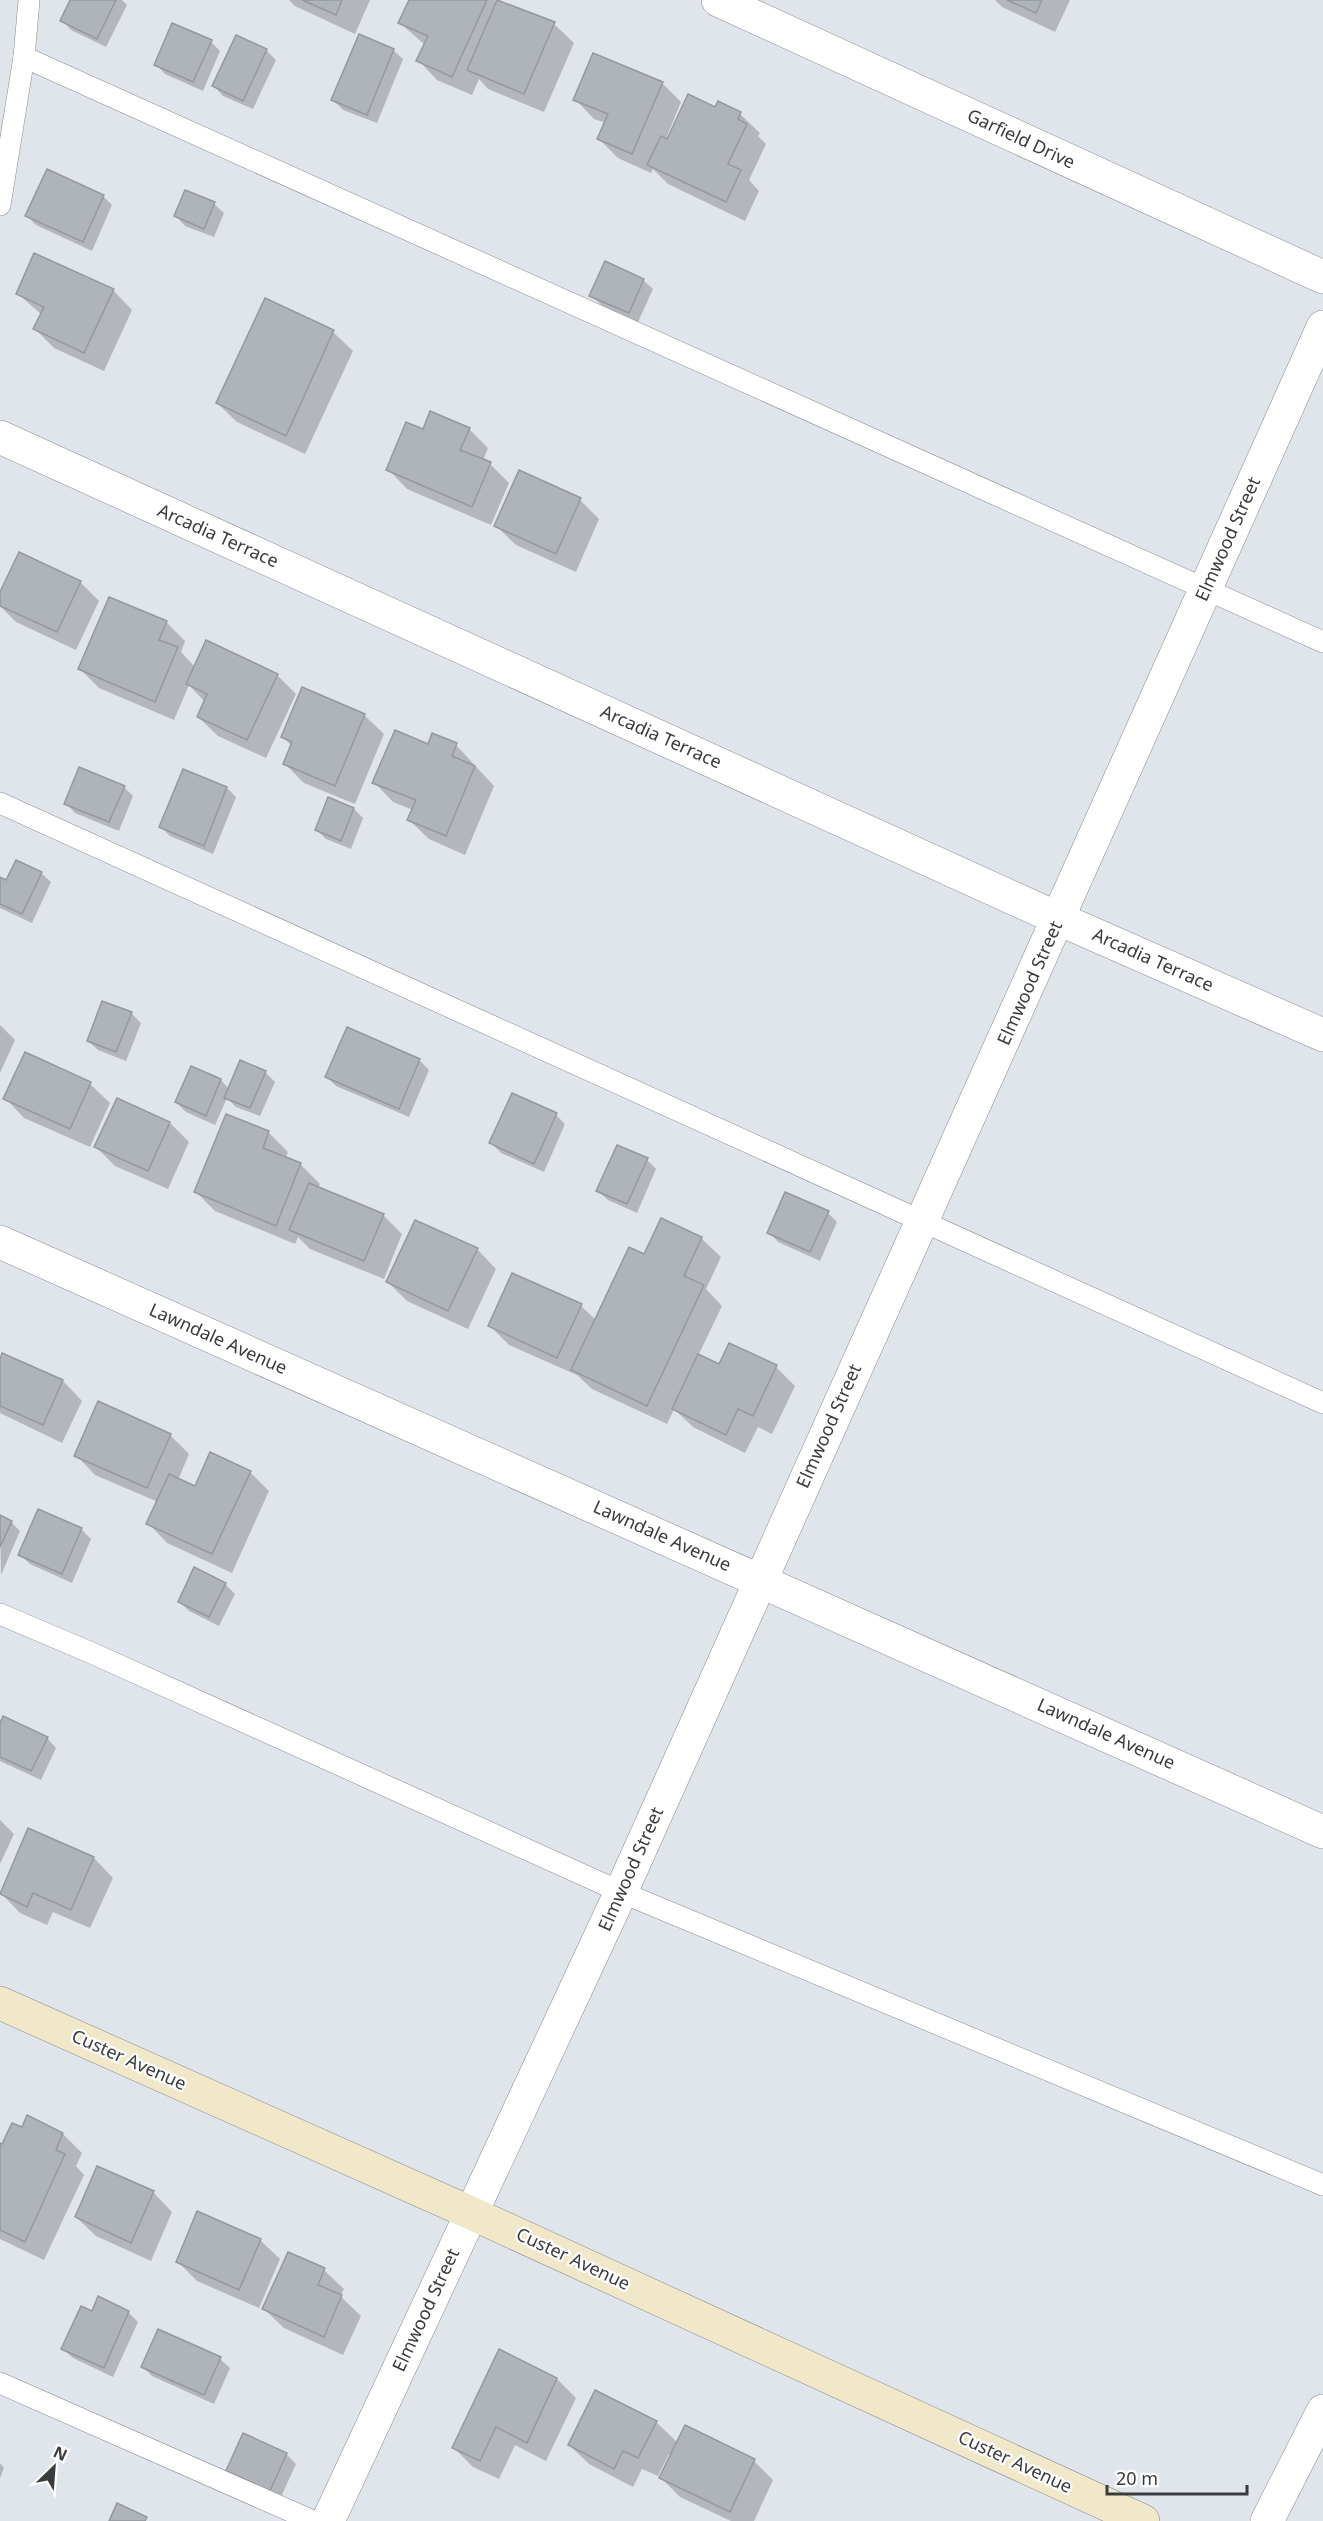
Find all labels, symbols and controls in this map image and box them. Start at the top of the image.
street label: Garfield Drive [964,103,1079,174]
street label: Elmwood Street [1189,472,1265,604]
street label: Arcadia Terrace [154,498,283,573]
street label: Arcadia Terrace [597,699,726,774]
street label: Elmwood Street [991,916,1067,1048]
street label: Arcadia Terrace [1089,922,1218,997]
street label: Lawndale Avenue [146,1297,291,1379]
street label: Elmwood Street [790,1359,866,1491]
street label: Lawndale Avenue [590,1494,735,1576]
street label: Lawndale Avenue [1034,1692,1179,1774]
street label: Elmwood Street [592,1802,668,1934]
street label: Custer Avenue [68,2023,191,2095]
street label: Custer Avenue [513,2221,634,2295]
street label: Elmwood Street [386,2244,464,2375]
street label: Custer Avenue [955,2424,1076,2498]
north arrow [24,2437,84,2497]
text: N [50,2441,71,2466]
scale bar [1107,2458,1246,2496]
text: 20 m [1116,2466,1158,2490]

